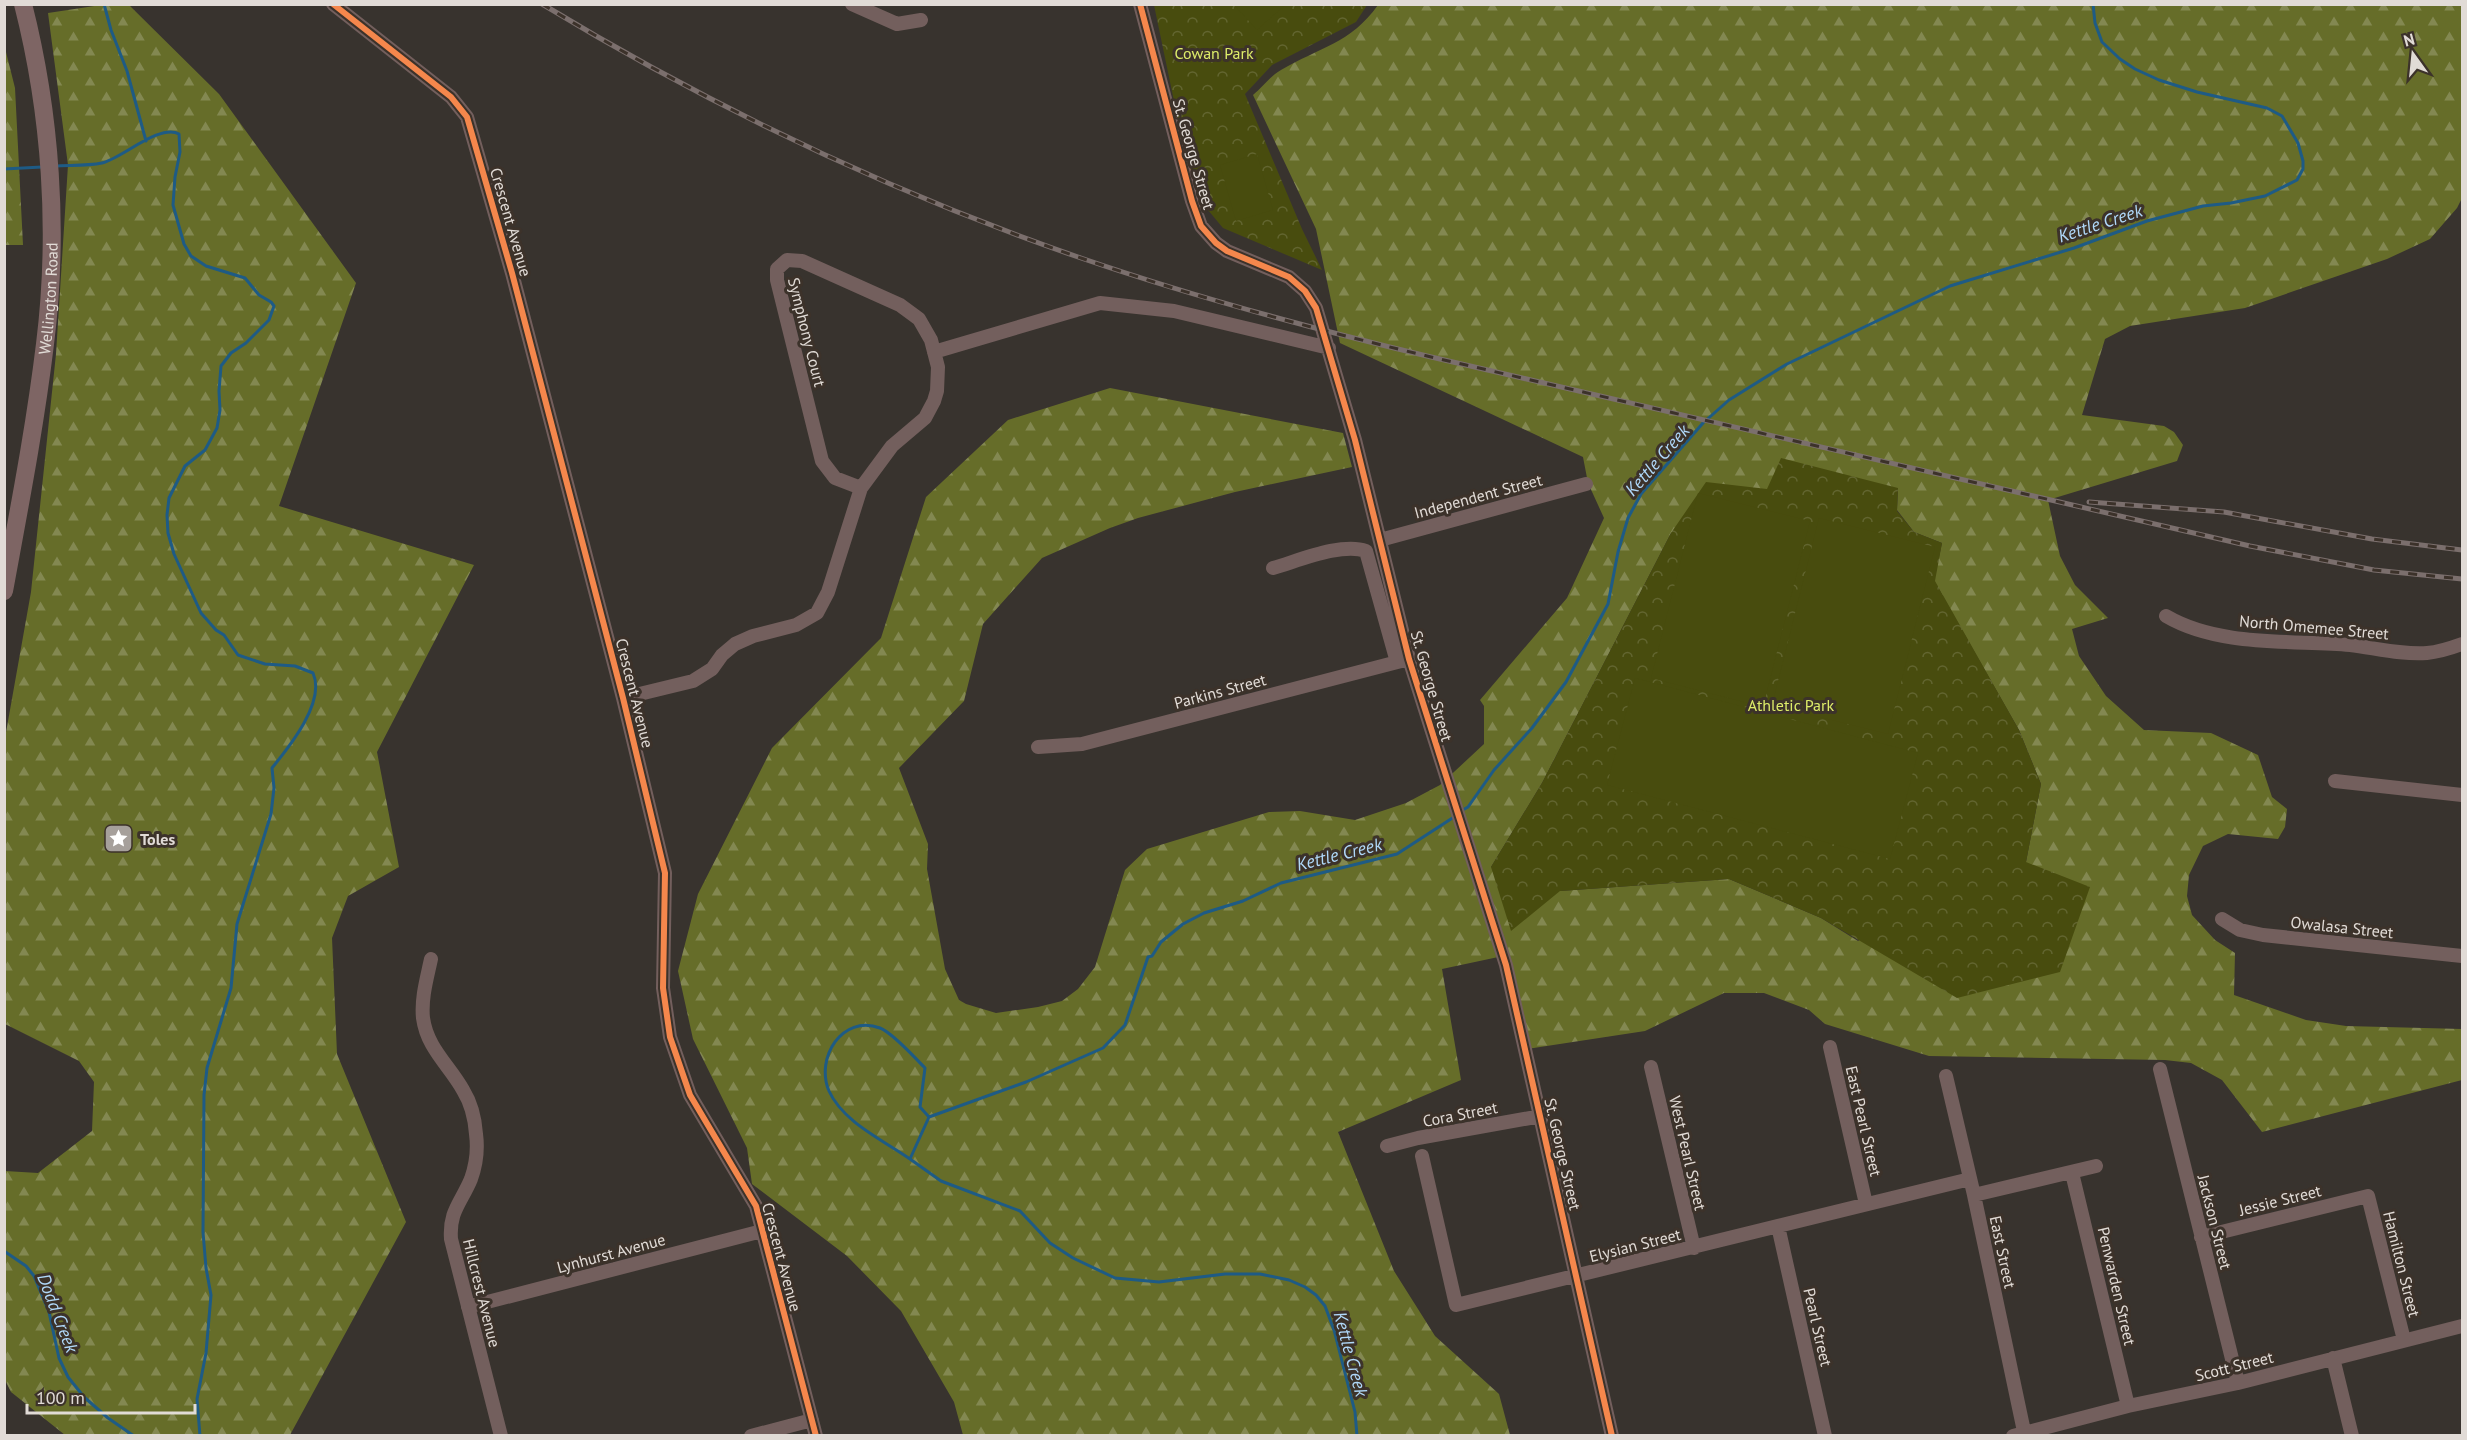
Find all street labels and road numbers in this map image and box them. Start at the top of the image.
street label: St. George Street [1169,96,1220,212]
street label: Crescent Avenue [486,165,536,279]
street label: Wellington Road [34,242,62,356]
street label: Symphony Court [784,275,830,389]
street label: Independent Street [1412,469,1545,523]
street label: North Omemee Street [2238,611,2390,644]
street label: St. George Street [1407,628,1458,744]
street label: Crescent Avenue [612,636,658,750]
street label: Parkins Street [1172,669,1269,713]
street label: Owalasa Street [2290,912,2395,942]
street label: East Pearl Street [1842,1064,1887,1179]
street label: West Pearl Street [1665,1094,1711,1213]
street label: St. George Street [1540,1096,1586,1212]
street label: Cora Street [1421,1097,1500,1131]
street label: Jackson Street [2193,1172,2237,1272]
street label: Jessie Street [2236,1180,2324,1220]
street label: Crescent Avenue [758,1200,806,1314]
street label: Hamilton Street [2379,1209,2425,1320]
street label: East Street [1986,1214,2021,1291]
street label: Elysian Street [1587,1224,1683,1266]
street label: Penwarden Street [2094,1225,2140,1348]
street label: Lynhurst Avenue [555,1229,667,1277]
street label: Hillcrest Avenue [459,1237,505,1349]
street label: Pearl Street [1799,1286,1837,1369]
street label: Scott Street [2193,1346,2276,1385]

